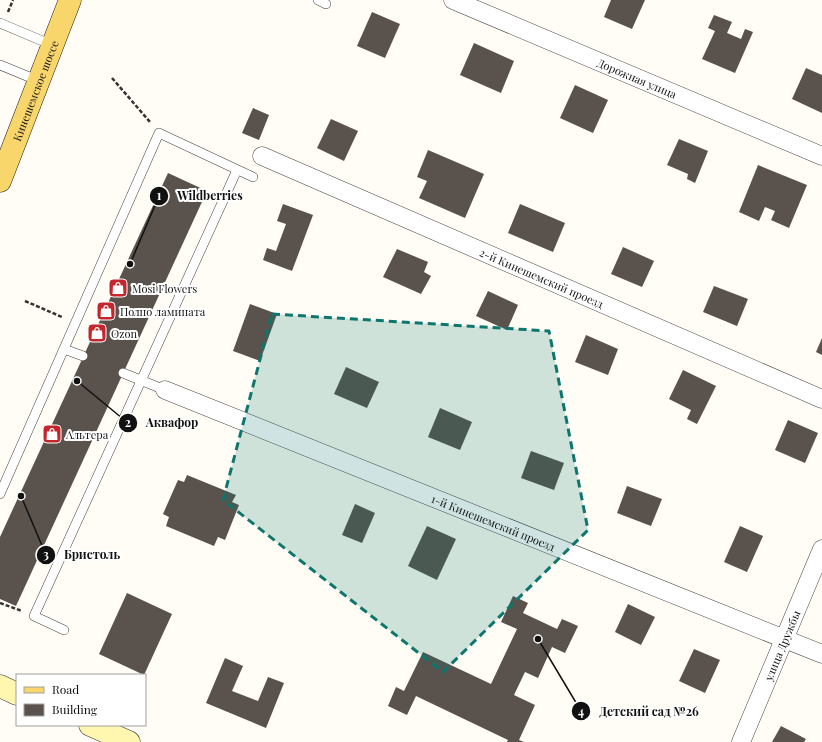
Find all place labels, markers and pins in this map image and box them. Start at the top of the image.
callout: Wildberries [149,184,251,208]
shop icon: Mosi Flowers [107,277,129,299]
place label: Mosi Flowers [132,281,197,296]
shop icon: Полно ламината [95,300,117,322]
place label: Полно ламината [120,304,206,319]
shop icon: Ozon [86,322,108,344]
place label: Ozon [111,326,137,341]
callout: Аквафор [118,411,206,435]
shop icon: Альтера [41,423,63,445]
place label: Альтера [65,427,109,442]
callout: Бристоль [36,543,128,567]
callout: Детский сад №26 [571,699,706,723]

